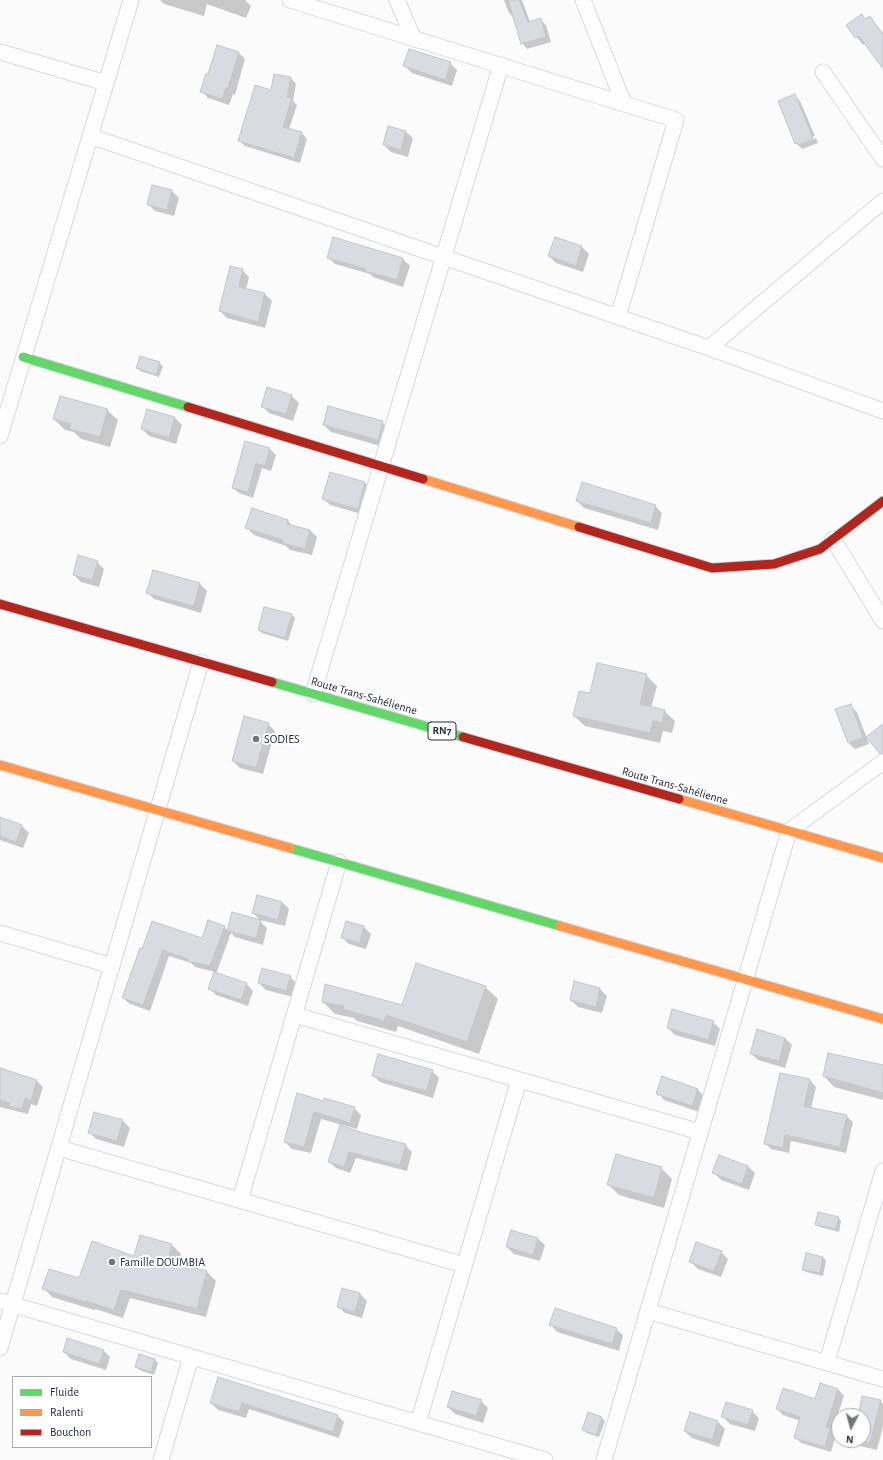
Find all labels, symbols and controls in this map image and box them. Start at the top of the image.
street label: Route Trans-Sahélienne [309,674,419,718]
road number: RN7 [428,722,456,740]
place label: SODIES [264,732,300,746]
marker: SODIES [251,734,261,744]
street label: Route Trans-Sahélienne [620,764,730,808]
place label: Famille DOUMBIA [120,1255,205,1269]
marker: Famille DOUMBIA [107,1257,117,1267]
legend [12,1376,152,1448]
text: Fluide [50,1386,79,1398]
text: Ralenti [50,1406,83,1418]
north arrow [831,1408,871,1448]
text: Bouchon [50,1426,91,1438]
text: N [845,1434,854,1445]

